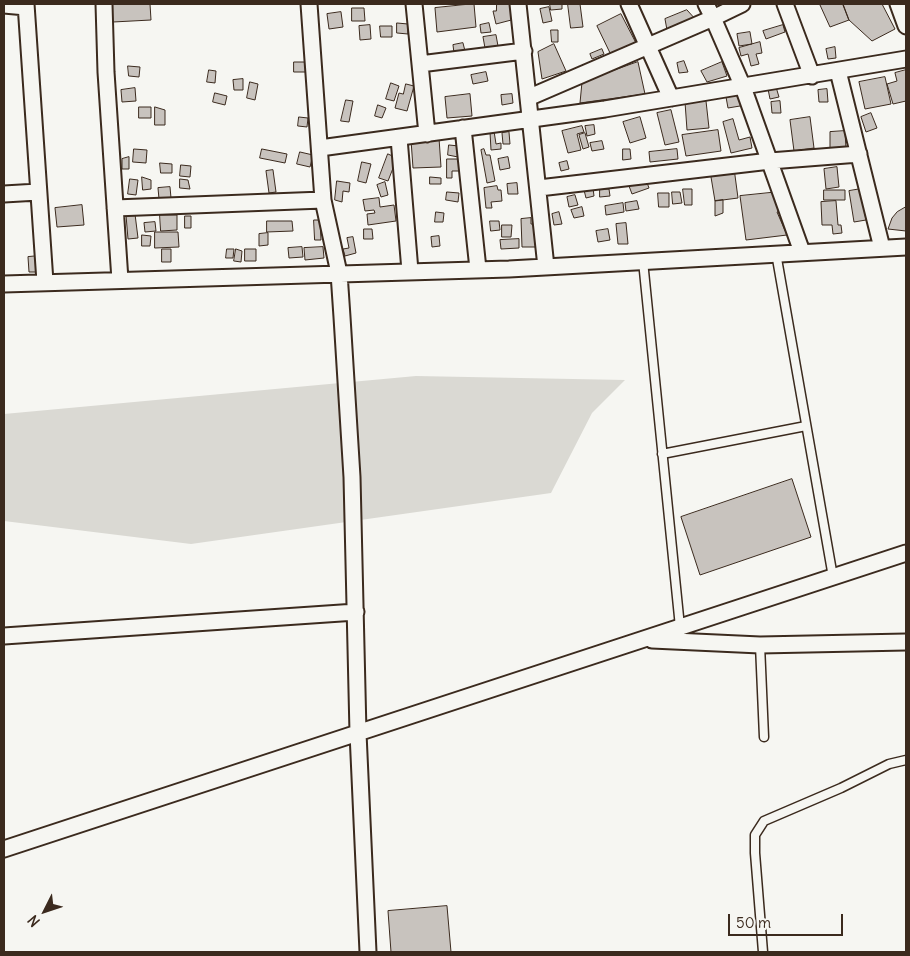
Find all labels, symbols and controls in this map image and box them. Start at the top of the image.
north arrow [20,886,70,936]
scale bar [730,904,845,936]
text: N [24,911,44,930]
text: 50 m [736,913,771,932]

